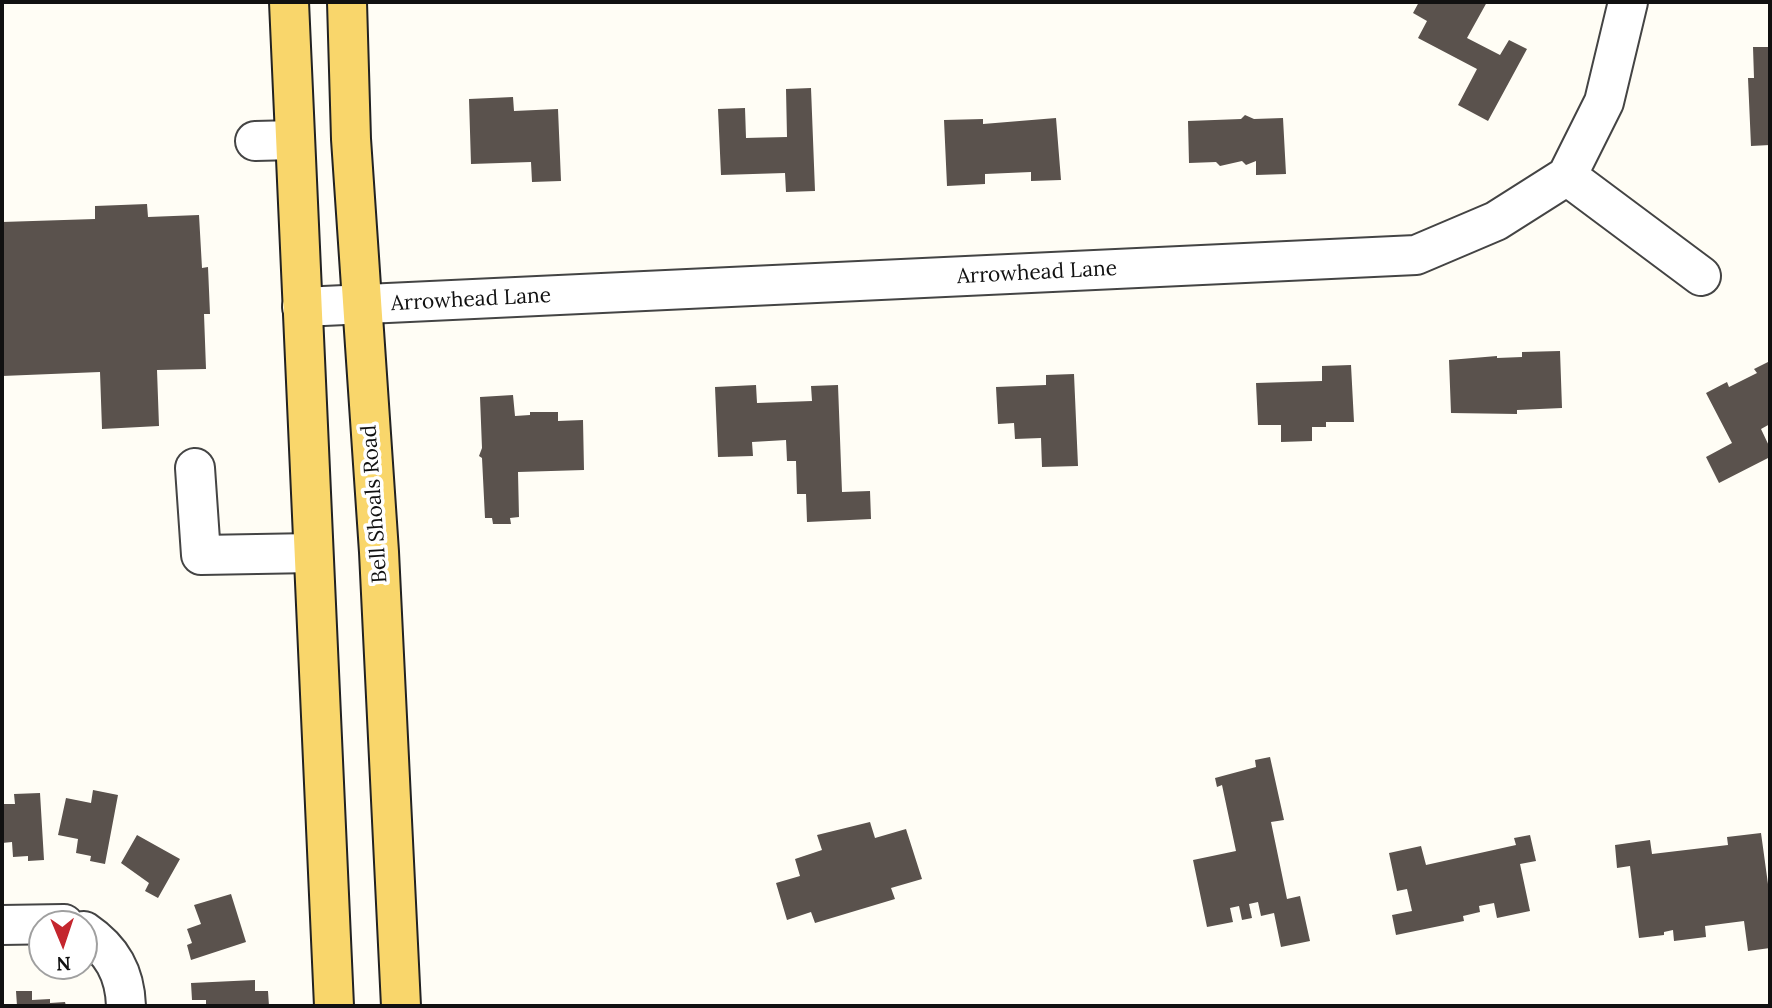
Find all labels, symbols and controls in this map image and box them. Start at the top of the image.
street label: Arrowhead Lane [956,256,1118,290]
street label: Arrowhead Lane [390,283,552,317]
street label: Bell Shoals Road [357,424,393,584]
north arrow [28,910,98,980]
text: N [56,952,71,976]

